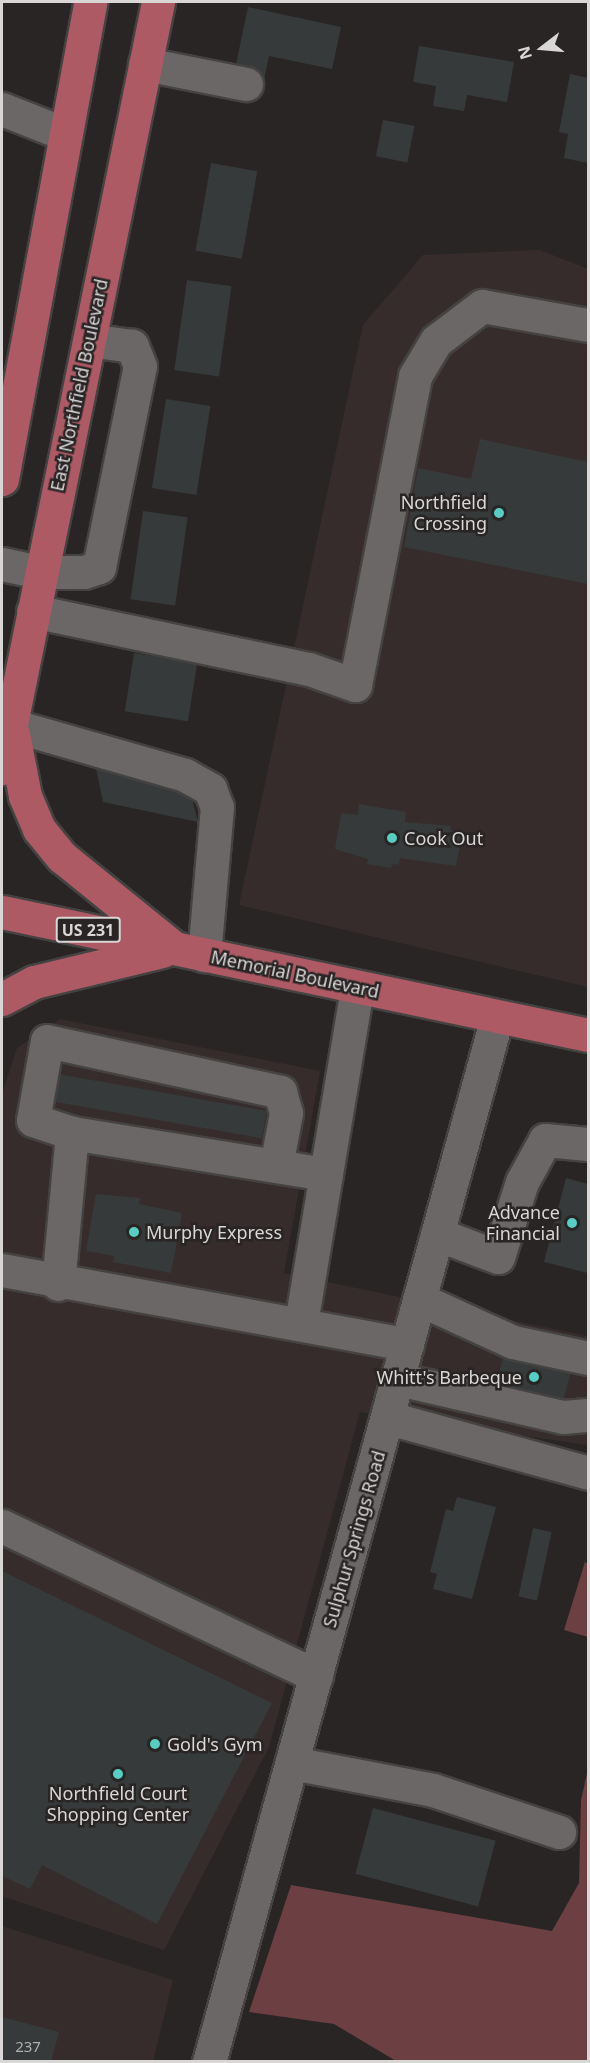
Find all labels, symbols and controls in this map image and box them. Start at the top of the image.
north arrow [512,18,572,78]
text: N [512,44,537,62]
street label: East Northfield Boulevard [46,277,112,493]
place label: Northfield Crossing [401,492,487,534]
marker: Northfield Crossing [492,506,506,520]
place label: Cook Out [404,827,483,849]
marker: Cook Out [385,831,399,845]
road number: US 231 [55,917,121,943]
street label: Memorial Boulevard [209,946,381,1002]
place label: Advance Financial [486,1202,560,1244]
marker: Advance Financial [565,1216,579,1230]
place label: Murphy Express [146,1221,282,1243]
marker: Murphy Express [127,1225,141,1239]
place label: Whitt's Barbeque [377,1366,522,1388]
marker: Whitt's Barbeque [527,1370,541,1384]
street label: Sulphur Springs Road [318,1448,390,1630]
place label: Gold's Gym [167,1733,263,1755]
marker: Gold's Gym [148,1737,162,1751]
marker: Northfield Court Shopping Center [111,1767,125,1781]
place label: Northfield Court Shopping Center [47,1783,189,1826]
house number: 237 [15,2038,41,2056]

